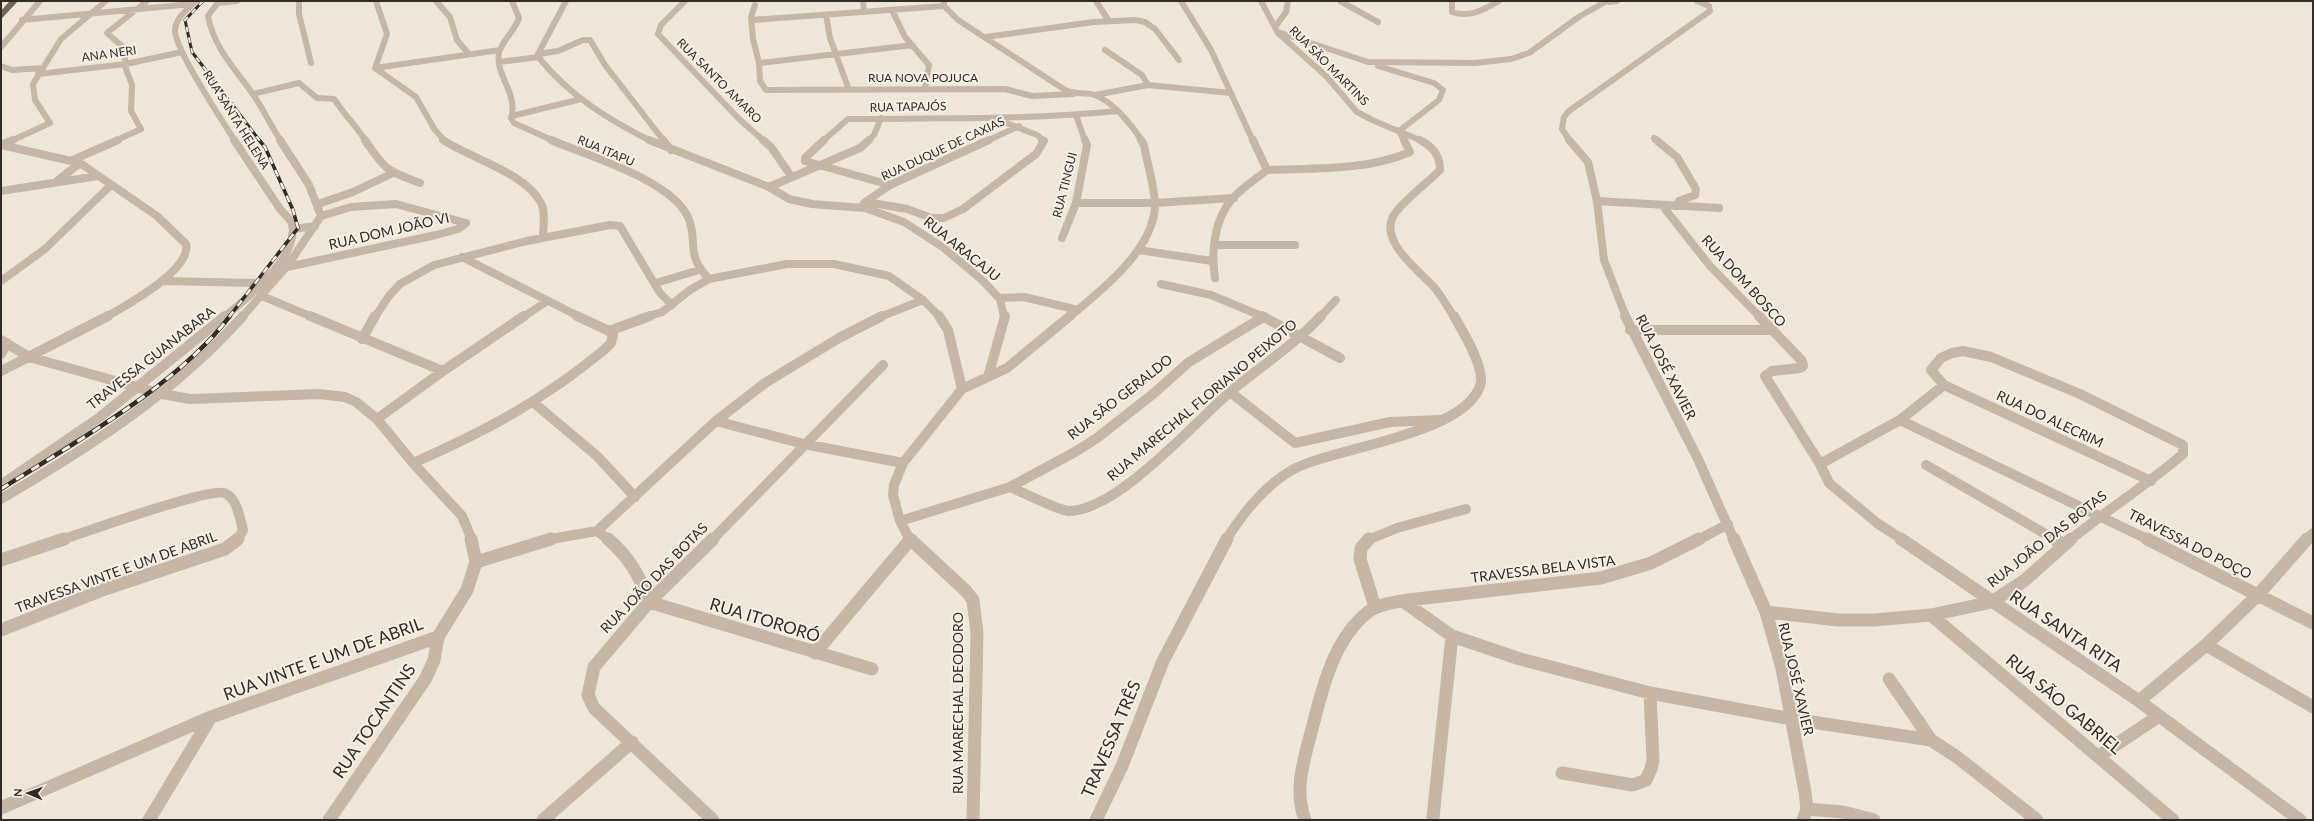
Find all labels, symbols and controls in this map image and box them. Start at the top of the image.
street label: RUA SÃO MARTINS [1286,23,1372,109]
street label: RUA SANTO AMARO [674,35,765,127]
street label: ANA NERI [81,42,137,65]
street label: RUA SANTA HELENA [200,67,273,173]
street label: RUA NOVA POJUCA [868,70,979,85]
street label: RUA TAPAJÓS [869,98,947,115]
street label: RUA DUQUE DE CAXIAS [879,113,1007,184]
street label: RUA ITAPU [575,132,637,169]
street label: RUA TINGUI [1049,151,1080,219]
street label: RUA DOM JOÃO VI [327,208,451,253]
street label: RUA ARACAJU [921,213,1004,285]
street label: RUA DOM BOSCO [1699,231,1790,330]
street label: TRAVESSA GUANABARA [83,302,218,413]
street label: RUA JOSÉ XAVIER [1633,311,1700,422]
street label: RUA MARECHAL FLORIANO PEIXOTO [1103,315,1300,484]
street label: RUA SÃO GERALDO [1064,350,1176,443]
street label: RUA DO ALECRIM [1994,386,2106,451]
street label: RUA JOÃO DAS BOTAS [1984,487,2110,591]
street label: TRAVESSA DO POÇO [2126,505,2255,582]
street label: RUA JOÃO DAS BOTAS [596,519,711,636]
street label: TRAVESSA VINTE E UM DE ABRIL [13,527,219,616]
street label: TRAVESSA BELA VISTA [1470,551,1616,586]
street label: RUA SANTA RITA [2006,585,2127,676]
street label: RUA ITORORÓ [707,593,823,646]
street label: RUA MARECHAL DEODORO [949,612,966,794]
street label: RUA VINTE E UM DE ABRIL [220,613,426,704]
street label: RUA JOSÉ XAVIER [1775,621,1818,737]
street label: RUA SÃO GABRIEL [2002,649,2127,758]
street label: RUA TOCANTINS [328,659,420,782]
street label: TRAVESSA TRÊS [1076,677,1145,801]
north arrow [8,773,48,813]
text: N [11,788,24,797]

